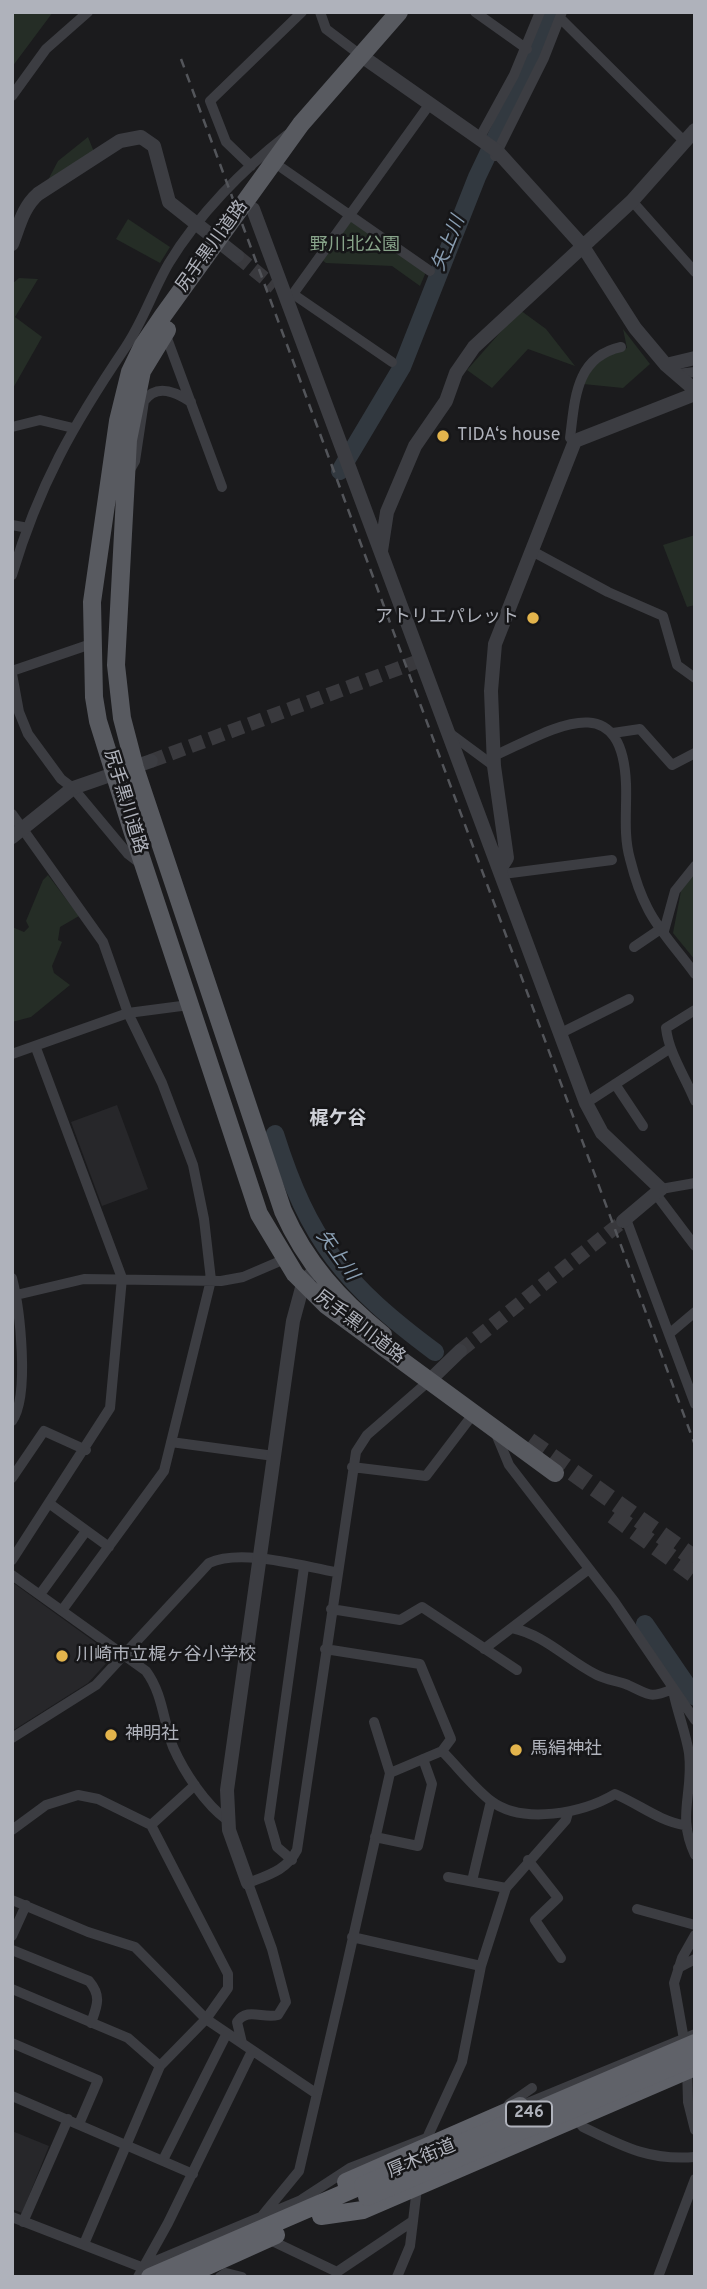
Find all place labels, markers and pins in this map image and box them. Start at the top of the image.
place label: TIDA‘s house [457,425,560,447]
marker: TIDA‘s house [435,428,451,444]
place label: アトリエパレット [375,607,519,629]
marker: アトリエパレット [525,610,541,626]
place label: 川崎市立梶ヶ谷小学校 [76,1645,256,1667]
marker: 川崎市立梶ヶ谷小学校 [54,1648,70,1664]
place label: 神明社 [125,1724,179,1746]
marker: 神明社 [103,1727,119,1743]
place label: 馬絹神社 [530,1739,602,1761]
marker: 馬絹神社 [508,1742,524,1758]

